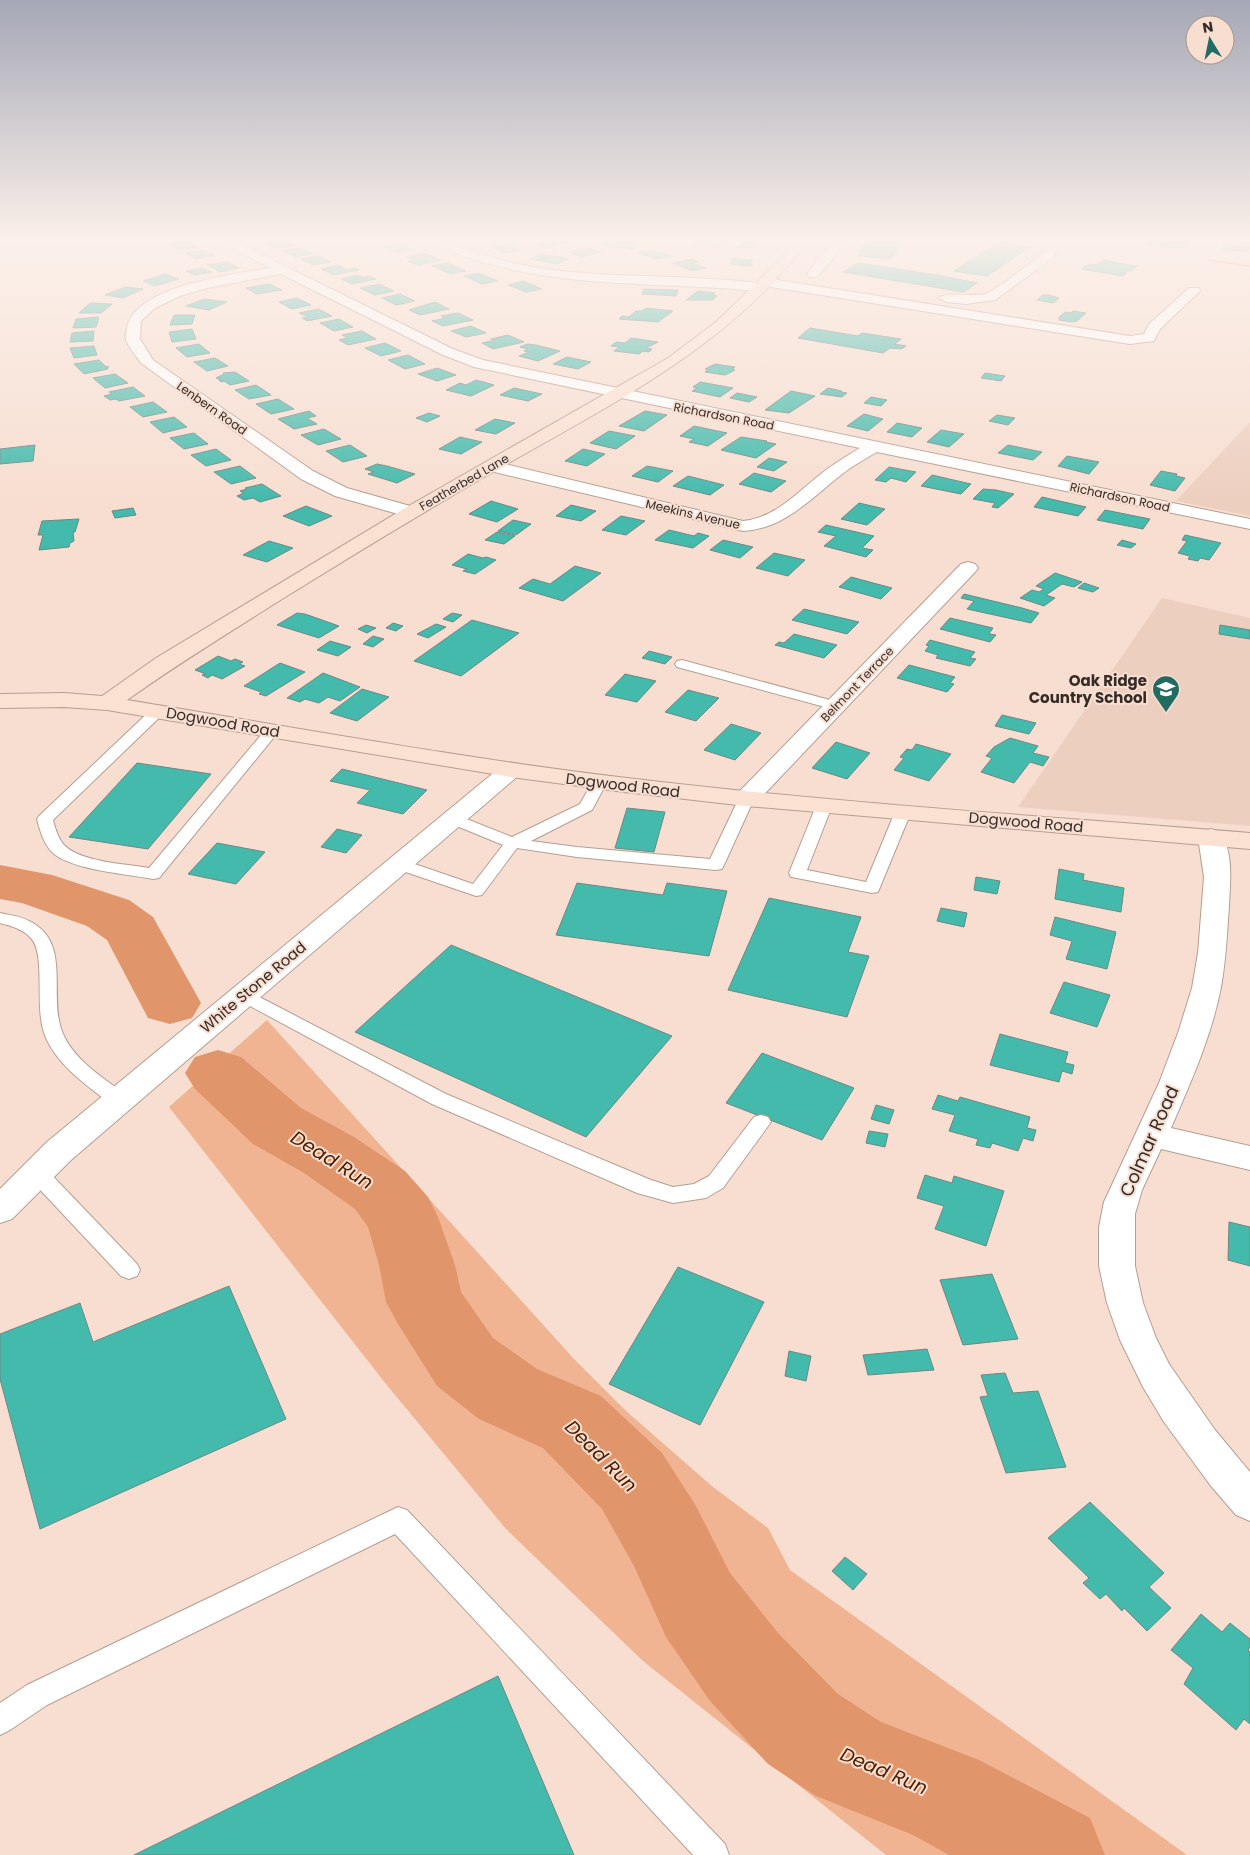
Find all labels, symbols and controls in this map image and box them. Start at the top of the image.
north arrow [1185,15,1235,65]
text: N [1201,16,1215,38]
street label: Lenbern Road [173,377,251,439]
street label: Richardson Road [672,398,776,434]
street label: Featherbed Lane [416,449,512,515]
street label: Richardson Road [1068,478,1172,516]
street label: Meekins Avenue [644,495,742,533]
street label: Belmont Terrace [817,643,897,725]
place label: Oak Ridge Country School [1029,670,1147,708]
school or university icon: Oak Ridge Country School [1151,674,1181,713]
street label: Dogwood Road [165,702,281,742]
street label: Dogwood Road [565,768,681,802]
street label: Dogwood Road [968,807,1084,837]
street label: White Stone Road [196,936,310,1038]
street label: Colmar Road [1113,1082,1185,1200]
water label: Dead Run [286,1124,378,1196]
water label: Dead Run [559,1414,643,1498]
water label: Dead Run [836,1741,932,1801]

